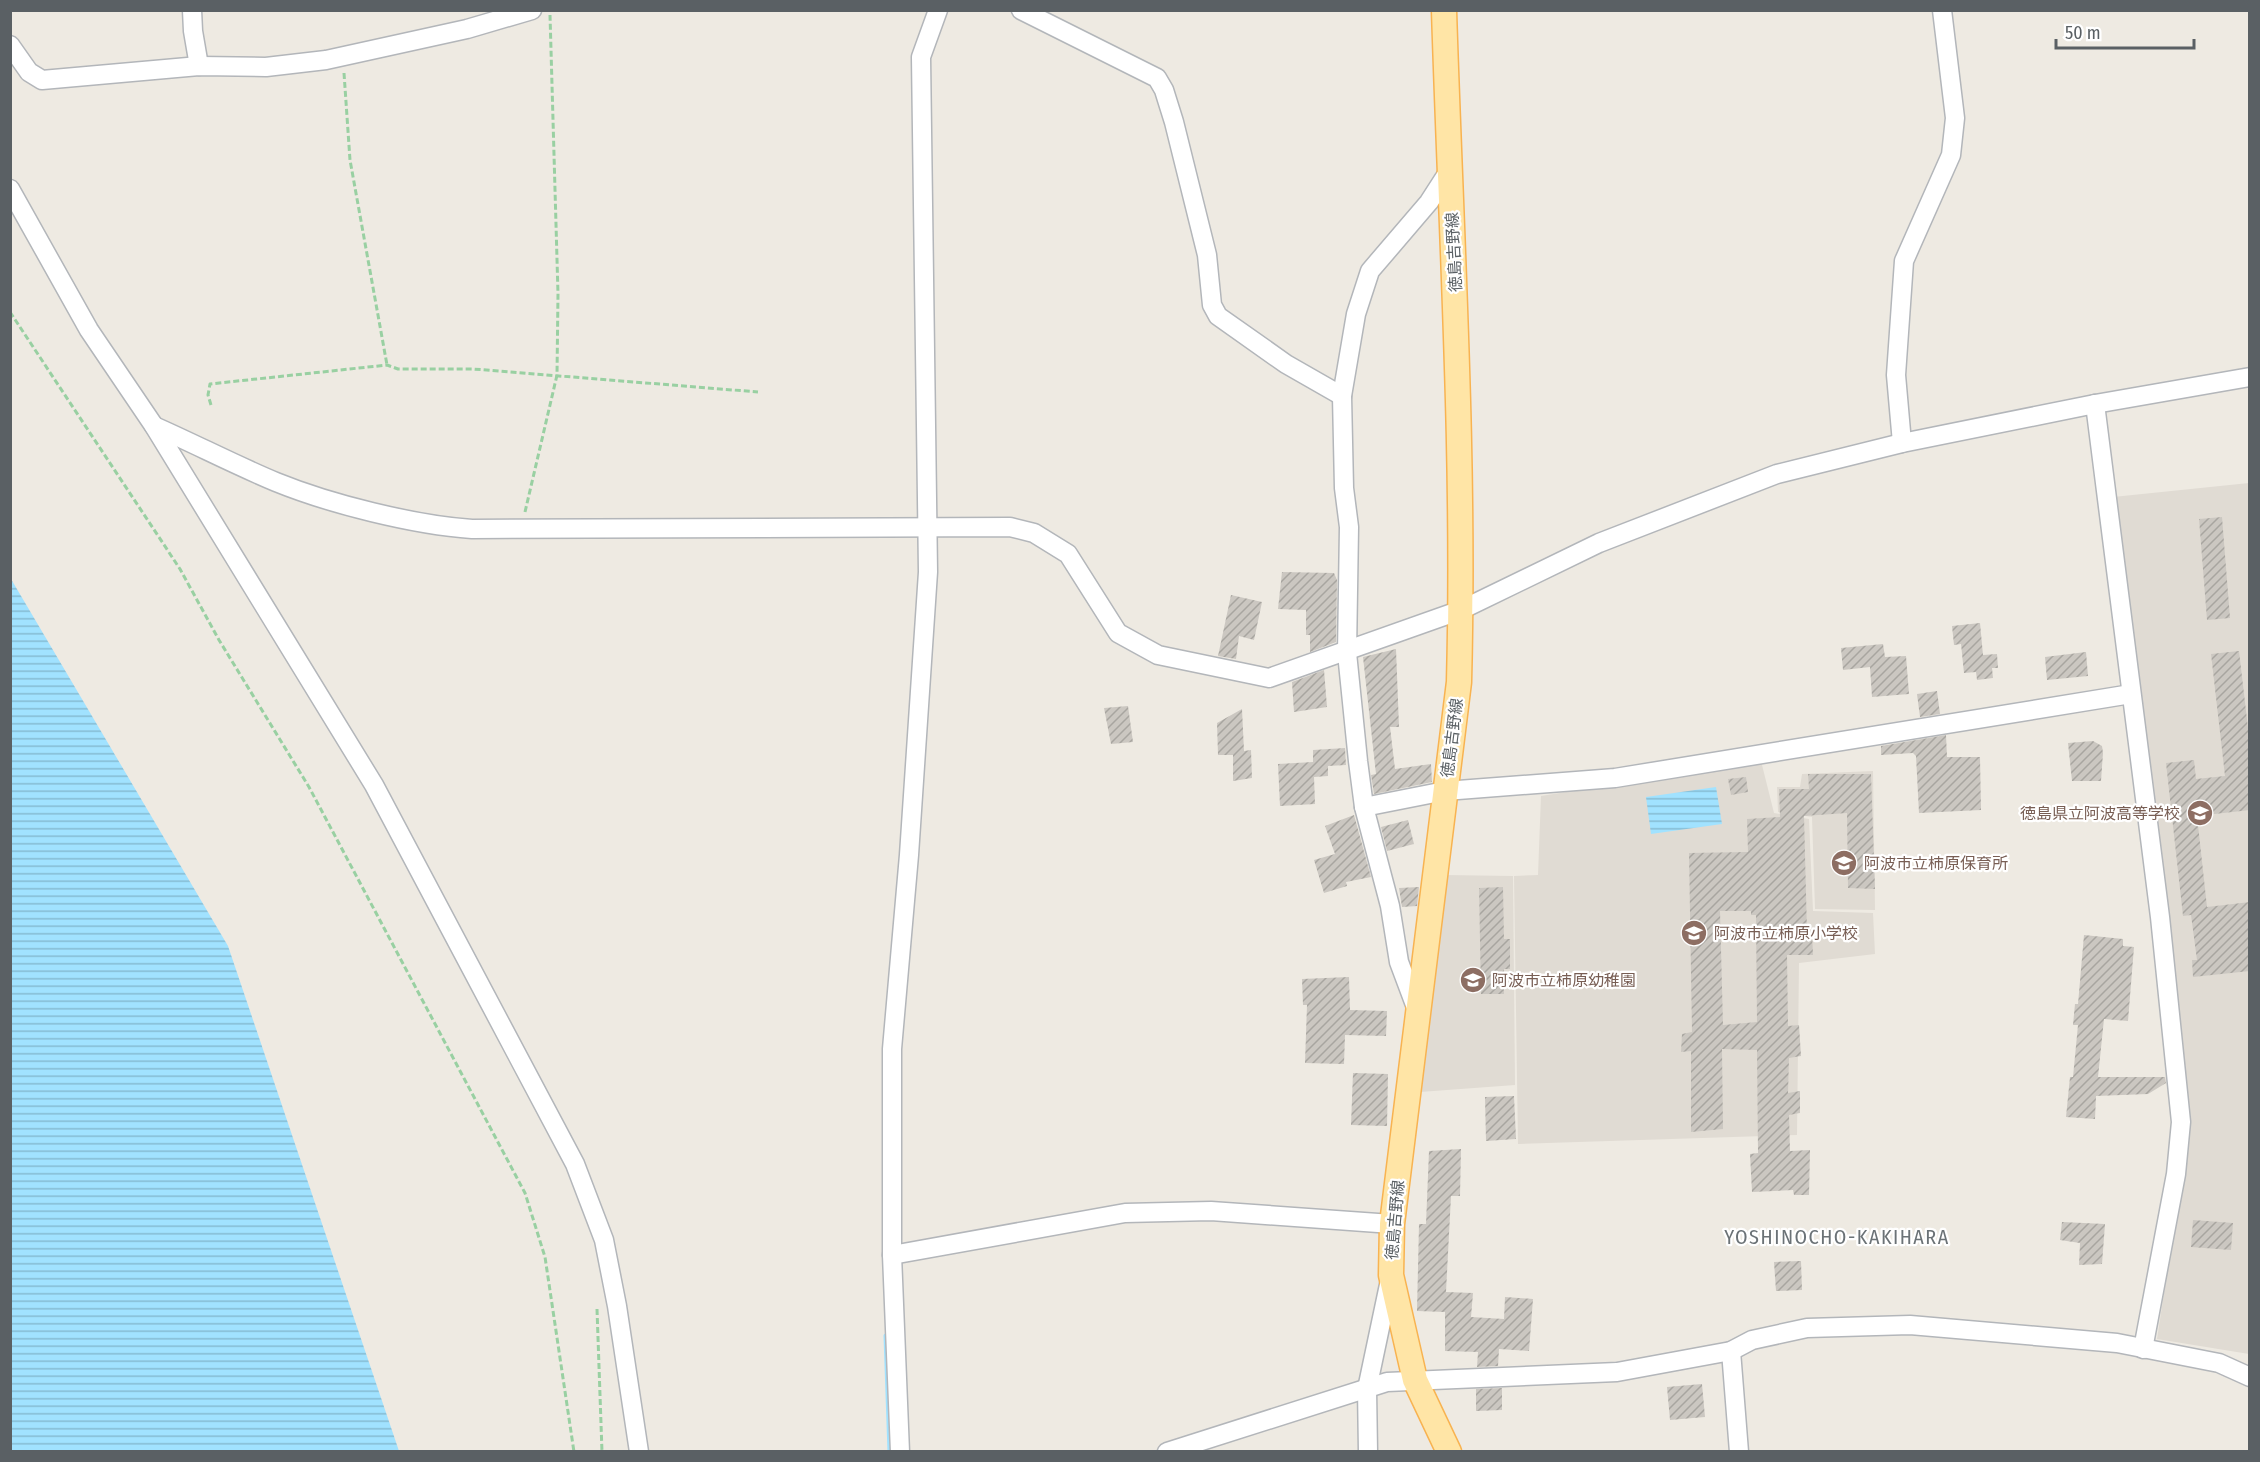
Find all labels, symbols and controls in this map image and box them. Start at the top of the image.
scale bar [2056,12,2194,50]
text: 50 m [2065,22,2101,44]
street label: 徳島吉野線 [1442,212,1466,292]
street label: 徳島吉野線 [1438,697,1466,779]
school or university icon: 徳島県立阿波高等学校 [2185,798,2215,828]
place label: 徳島県立阿波高等学校 [2020,804,2180,823]
school or university icon: 阿波市立柿原保育所 [1829,848,1859,878]
place label: 阿波市立柿原保育所 [1864,854,2008,873]
school or university icon: 阿波市立柿原小学校 [1679,918,1709,948]
place label: 阿波市立柿原小学校 [1714,924,1858,943]
school or university icon: 阿波市立柿原幼稚園 [1458,965,1488,995]
place label: 阿波市立柿原幼稚園 [1492,971,1636,990]
street label: 徳島吉野線 [1382,1179,1408,1261]
district label: YOSHINOCHO-KAKIHARA [1724,1225,1950,1249]

